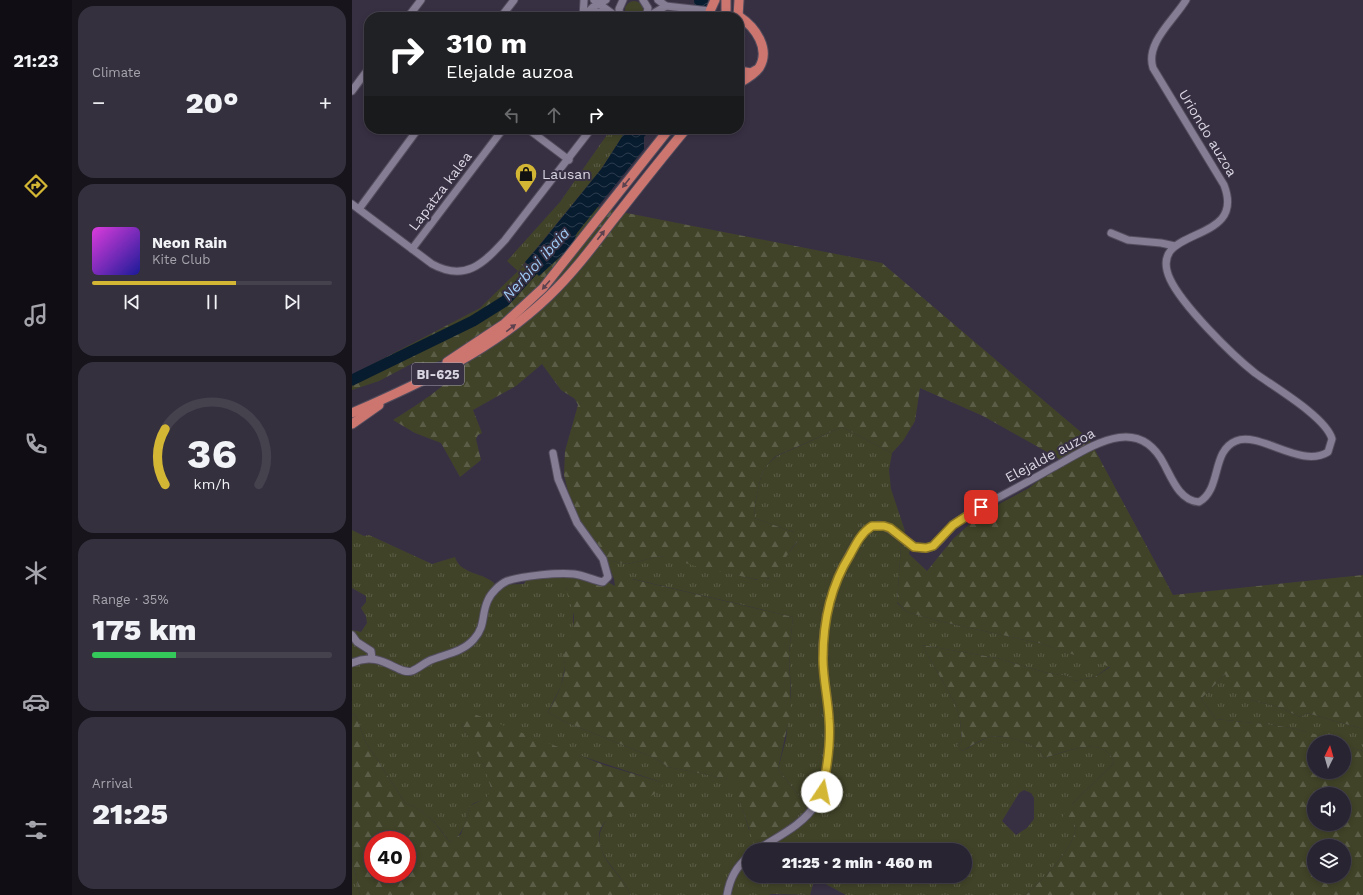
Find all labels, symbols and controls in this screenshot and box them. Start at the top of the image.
text: 310 m [446,27,527,60]
icon: right [380,28,432,80]
text: 21:23 [13,50,59,71]
text: Elejalde auzoa [446,61,573,82]
text: Climate [92,65,141,80]
text: 20° [186,85,238,120]
street label: Uriondo auzoa [1176,87,1240,179]
text: − [92,90,105,115]
text: + [319,90,332,115]
icon: left [501,104,523,126]
icon: ahead [543,104,565,126]
icon: right [585,104,607,126]
street label: Lapatza kalea [405,148,475,234]
shop icon: Lausan [513,161,539,194]
place label: Lausan [542,166,591,182]
icon: directions [22,172,50,200]
one-way arrow [622,177,630,188]
water label: Nerbioi ibaia [499,224,573,304]
one-way arrow [597,230,606,241]
text: Neon Rain [152,234,227,252]
text: Kite Club [152,252,210,267]
one-way arrow [541,280,550,290]
icon: previous [121,291,143,313]
icon: pause [201,291,223,313]
icon: next [281,291,303,313]
icon: music [22,301,50,329]
one-way arrow [506,324,517,333]
road number: BI-625 [412,363,464,385]
street label: Elejalde auzoa [1002,425,1098,485]
text: 36 [187,429,237,478]
icon: phone [22,430,50,458]
text: km/h [194,476,230,492]
pin [964,490,998,524]
icon: arrive [970,496,992,518]
icon: climate [22,559,50,587]
text: Range · 35% [92,592,169,607]
text: 175 km [92,612,196,647]
icon: car [22,688,50,716]
north arrow [1307,735,1351,779]
map controls [1307,735,1351,883]
position arrow [801,771,843,813]
text: Arrival [92,776,133,791]
button: sound [1307,787,1351,831]
text: 21:25 [92,796,168,831]
icon: filters [22,816,50,844]
speed limit sign: 40 [364,831,416,883]
button: layers [1307,839,1351,883]
text: 21:25 · 2 min · 460 m [782,854,932,872]

